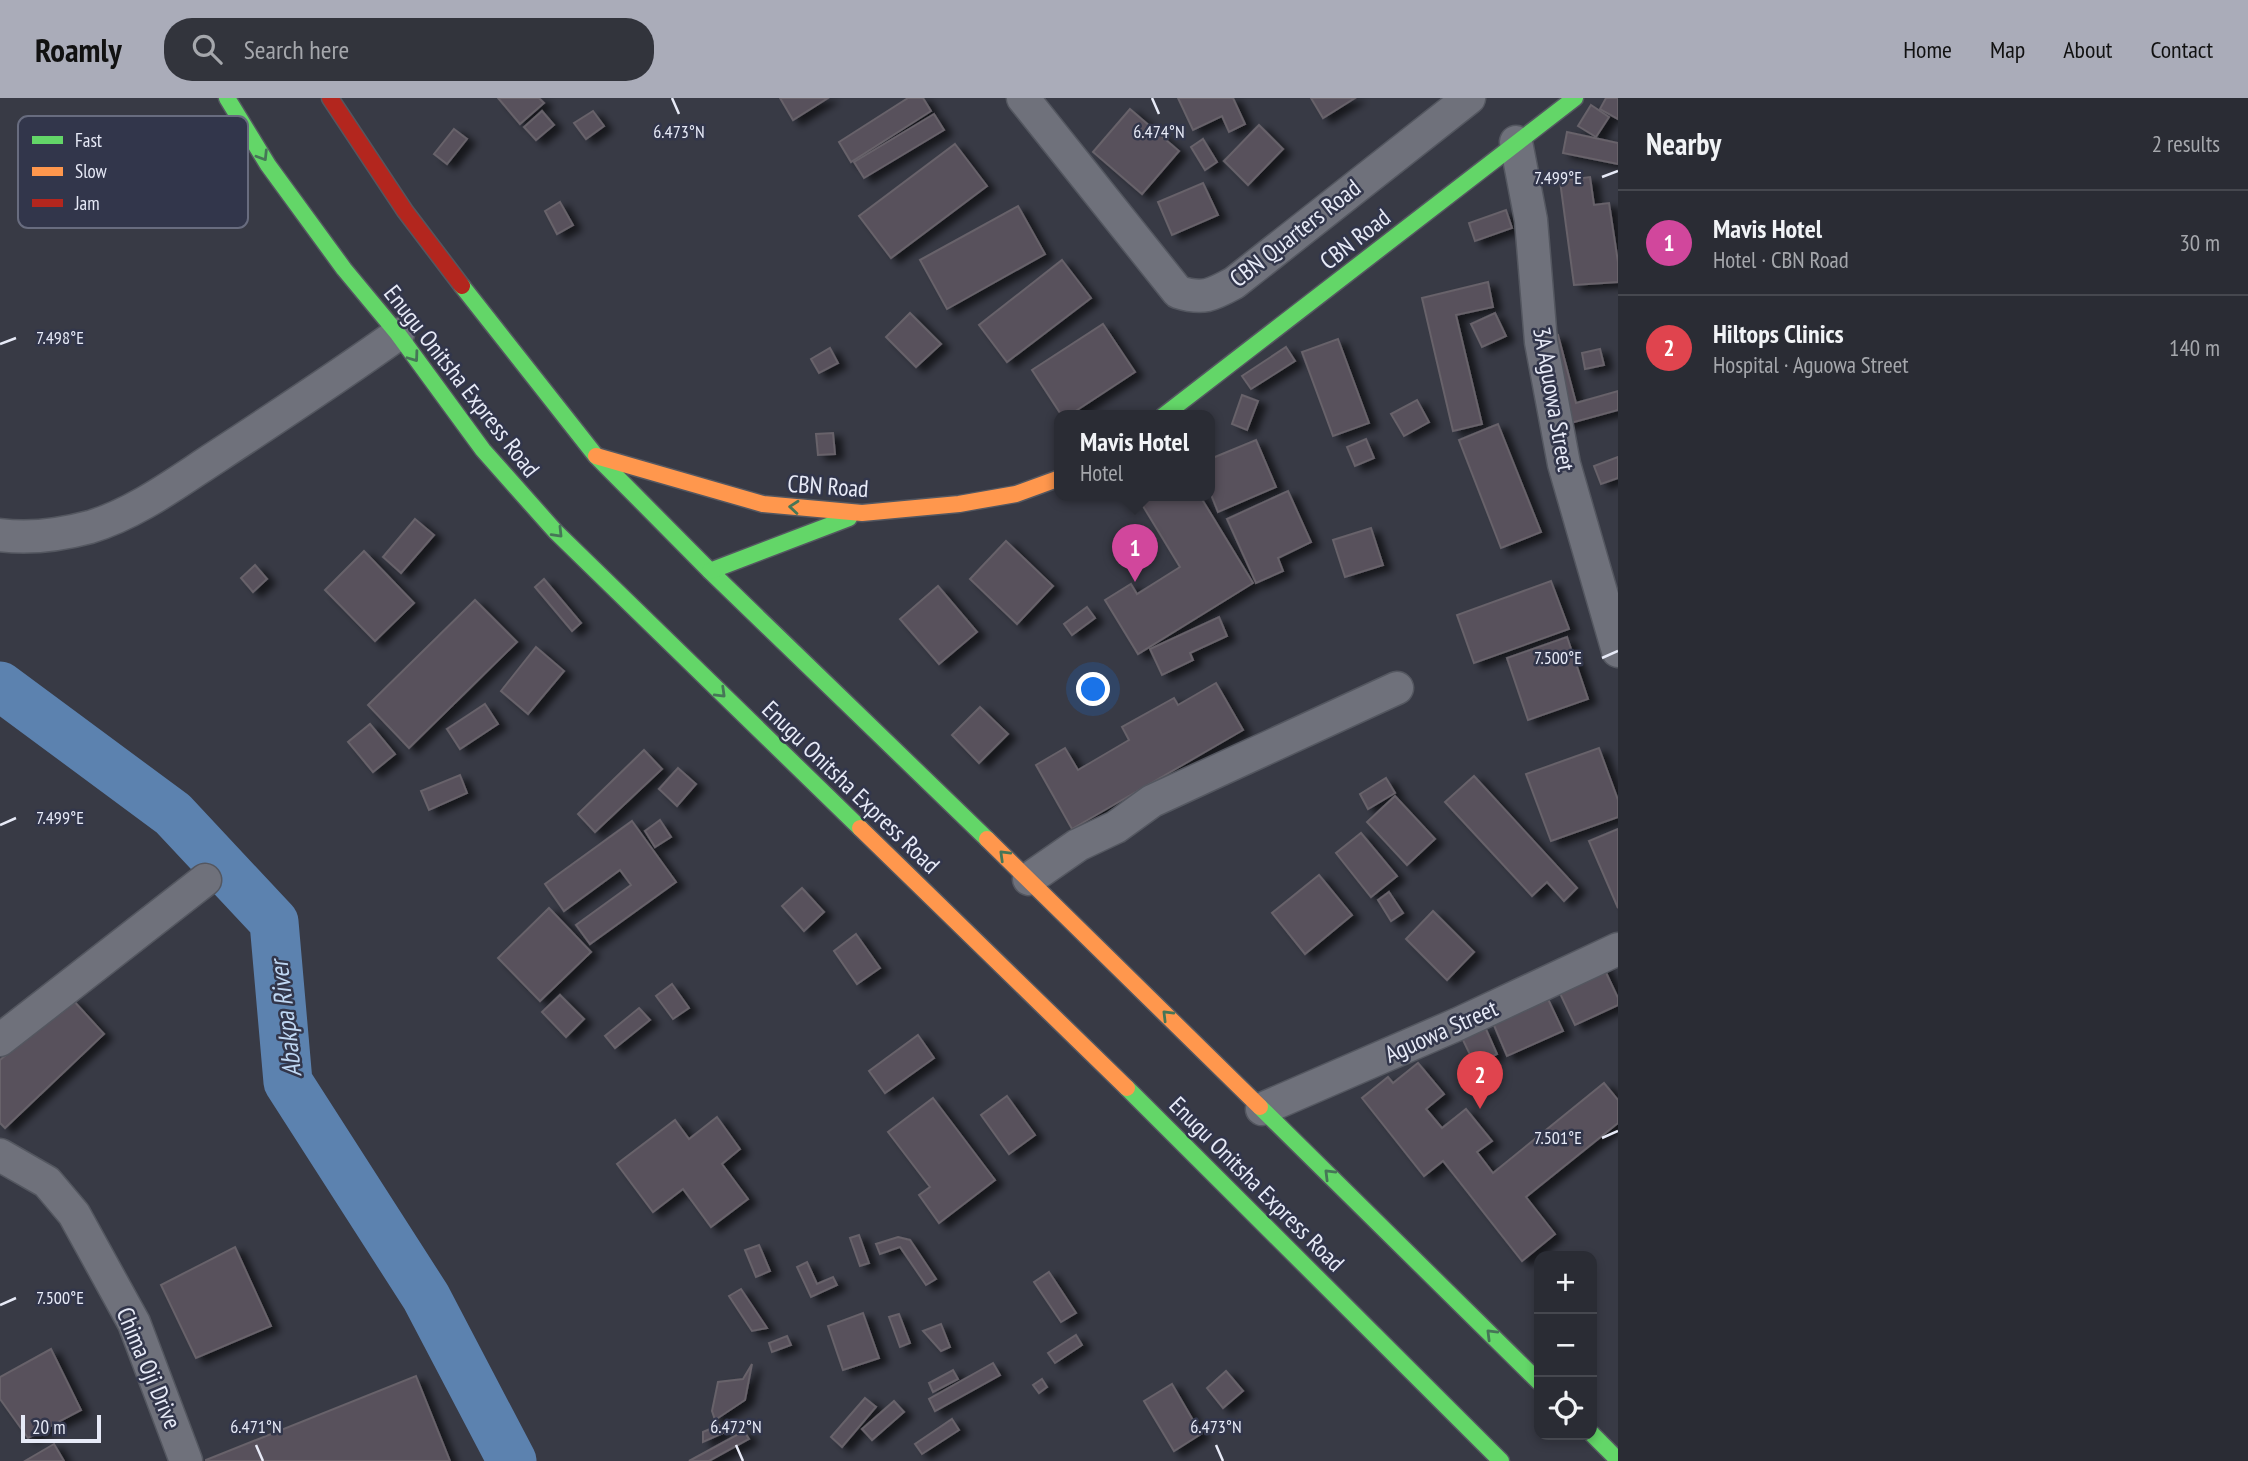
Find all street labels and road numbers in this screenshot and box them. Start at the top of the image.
street label: CBN Quarters Road [1223,172,1367,294]
street label: CBN Road [1313,202,1397,276]
street label: Enugu Onitsha Express Road [377,279,547,483]
street label: 3A Aguowa Street [1526,324,1582,474]
street label: CBN Road [786,468,870,504]
street label: Enugu Onitsha Express Road [756,694,946,880]
street label: Aguowa Street [1380,992,1503,1070]
street label: Enugu Onitsha Express Road [1163,1090,1351,1278]
street label: Chima Oji Drive [109,1302,189,1434]

